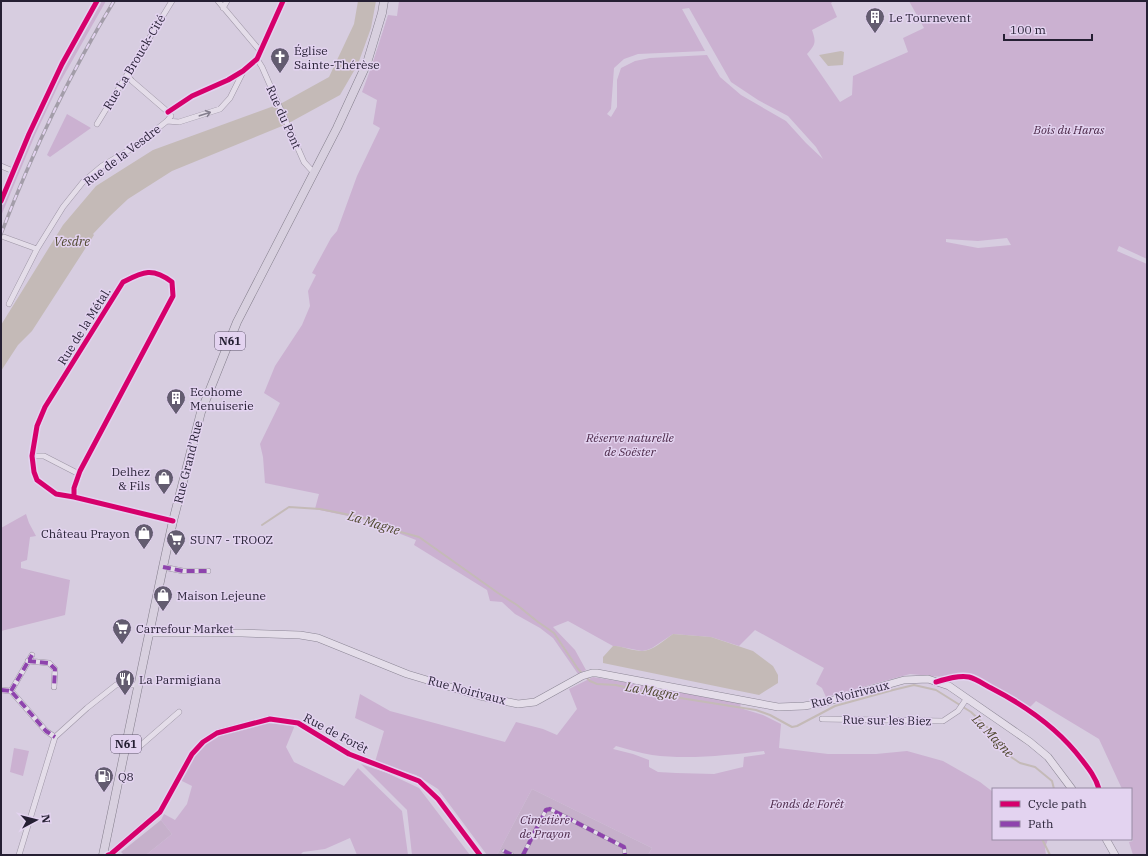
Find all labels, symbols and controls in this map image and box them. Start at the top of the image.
building icon: Le Tournevent [864,6,886,34]
place label: Le Tournevent [889,10,971,25]
street label: Rue La Brouck-Cité [100,12,168,112]
scale bar [1004,16,1092,42]
text: 100 m [1010,22,1046,37]
place label: Église Sainte-Thérèse [294,43,380,72]
church icon: Église Sainte-Thérèse [269,46,291,74]
street label: Rue du Pont [263,83,305,151]
one-way arrow [198,110,211,117]
street label: Rue de la Vesdre [80,121,164,189]
park label: Bois du Haras [1033,122,1105,137]
water label: Vesdre [54,233,90,250]
street label: Rue de la Métal. [54,284,114,368]
road number: N61 [215,332,245,350]
place label: Ecohome Menuiserie [190,384,254,413]
building icon: Ecohome Menuiserie [165,387,187,415]
street label: Rue Grand'Rue [170,419,206,505]
park label: Réserve naturelle de Soëster [585,430,675,459]
place label: Delhez & Fils [112,464,150,493]
shop icon: Delhez & Fils [153,467,175,495]
water label: La Magne [345,507,402,539]
shop icon: Château Prayon [133,522,155,550]
place label: Château Prayon [41,526,130,541]
supermarket icon: SUN7 - TROOZ [165,528,187,556]
place label: SUN7 - TROOZ [190,532,273,547]
shop icon: Maison Lejeune [152,584,174,612]
place label: Maison Lejeune [177,588,266,603]
supermarket icon: Carrefour Market [111,617,133,645]
place label: Carrefour Market [136,621,233,636]
restaurant icon: La Parmigiana [114,668,136,696]
place label: La Parmigiana [139,672,221,687]
street label: Rue Noirivaux [426,672,508,708]
street label: Rue Noirivaux [809,677,891,711]
water label: La Magne [623,678,680,704]
street label: Rue de Forêt [301,710,371,756]
water label: La Magne [968,710,1018,761]
street label: Rue sur les Biez [842,712,932,728]
road number: N61 [111,735,141,753]
fuel station icon: Q8 [93,765,115,793]
place label: Q8 [118,769,134,784]
legend [992,788,1132,840]
park label: Fonds de Forêt [769,796,845,811]
text: Cycle path [1028,796,1087,811]
north arrow [16,800,56,840]
park label: Cimetière de Prayon [519,812,571,841]
text: N [38,814,53,824]
text: Path [1028,816,1054,831]

